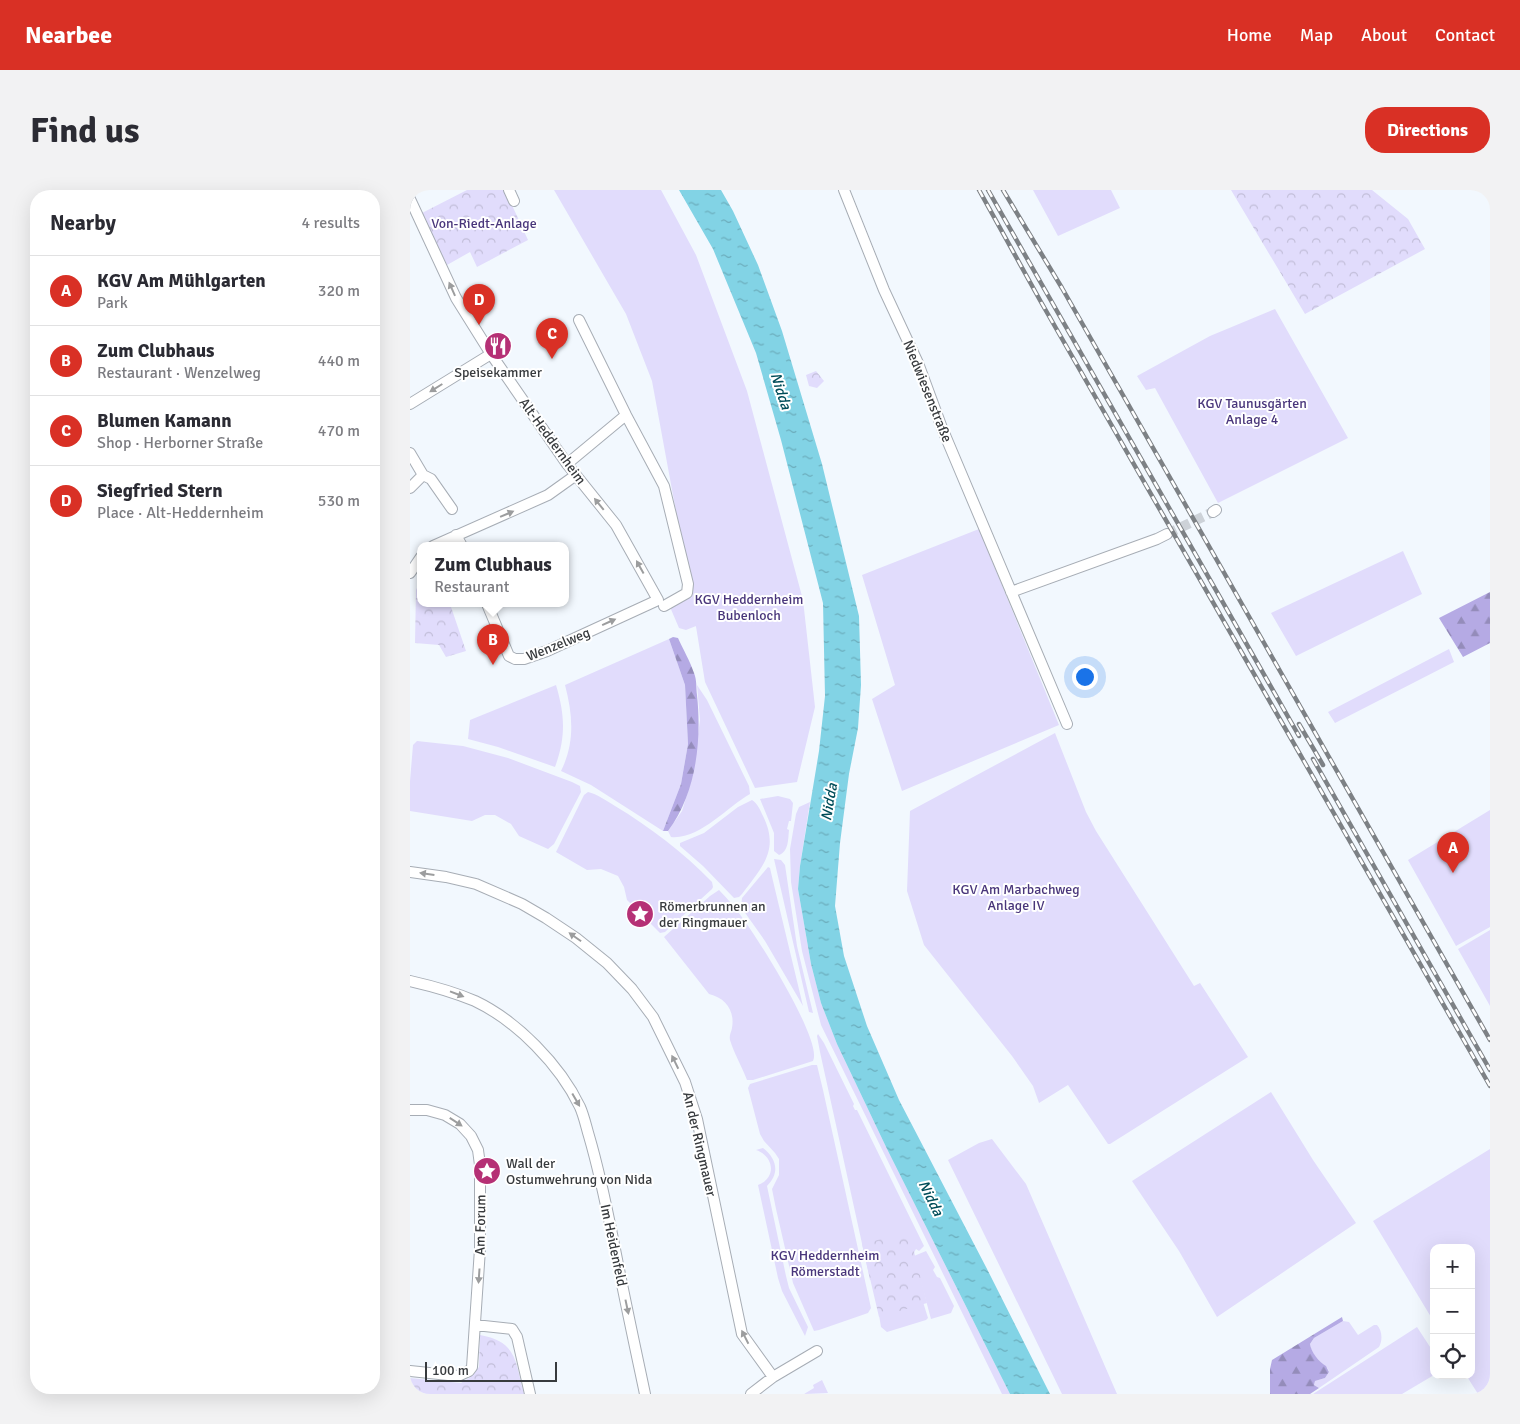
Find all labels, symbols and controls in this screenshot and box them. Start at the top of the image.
text: Nearbee [25,20,112,50]
text: Home [1227,24,1272,46]
text: Map [1300,24,1333,46]
text: About [1361,24,1407,46]
text: Contact [1435,24,1495,46]
button: Directions [1365,107,1490,153]
text: Find us [30,109,140,152]
text: Nearby [50,210,116,236]
text: 4 results [301,213,360,233]
park label: Von-Riedt-Anlage [431,215,537,232]
text: KGV Am Mühlgarten [97,269,266,293]
text: A [61,281,71,301]
text: 320 m [318,281,360,301]
one-way arrow [448,282,456,296]
pin: D [463,284,495,325]
text: Park [97,293,128,313]
pin: C [536,318,568,359]
restaurant icon: Speisekammer [483,331,513,361]
street label: Niedwiesenstraße [899,338,956,445]
text: Zum Clubhaus [97,339,214,363]
text: B [61,351,71,371]
text: 440 m [318,351,360,371]
text: Restaurant · Wenzelweg [97,363,261,383]
place label: Speisekammer [454,364,543,381]
water label: Nidda [767,370,796,412]
one-way arrow [429,384,442,393]
street label: Alt-Heddernheim [516,395,590,488]
park label: KGV Taunusgärten Anlage 4 [1197,395,1307,428]
text: Blumen Kamann [97,409,232,433]
text: C [61,421,71,441]
text: 470 m [318,421,360,441]
text: Shop · Herborner Straße [97,433,263,453]
text: Siegfried Stern [97,479,223,503]
text: D [61,491,71,511]
text: 530 m [318,491,360,511]
one-way arrow [594,498,605,511]
text: Place · Alt-Heddernheim [97,503,264,523]
one-way arrow [500,510,514,518]
popup [417,542,569,607]
text: Zum Clubhaus [434,553,552,577]
one-way arrow [635,560,644,574]
text: Restaurant [434,577,509,597]
park label: KGV Heddernheim Bubenloch [695,591,803,624]
one-way arrow [602,618,616,626]
pin: B [477,624,509,665]
street label: Wenzelweg [524,624,593,665]
your location [1072,664,1098,690]
water label: Nidda [817,781,841,822]
pin: A [1437,832,1469,873]
one-way arrow [419,870,435,878]
park label: KGV Am Marbachweg Anlage IV [952,881,1080,914]
place label: Römerbrunnen an der Ringmauer [659,898,766,931]
place icon: Römerbrunnen an der Ringmauer [625,899,655,929]
one-way arrow [568,932,582,942]
one-way arrow [450,991,464,999]
one-way arrow [671,1055,679,1069]
street label: An der Ringmauer [679,1090,720,1199]
one-way arrow [571,1093,580,1107]
one-way arrow [449,1117,463,1127]
place label: Wall der Ostumwehrung von Nida [506,1155,652,1188]
place icon: Wall der Ostumwehrung von Nida [472,1156,502,1186]
water label: Nidda [915,1177,948,1219]
street label: Am Forum [471,1194,490,1256]
street label: Im Heidenfeld [596,1202,631,1288]
map controls [1430,1244,1475,1379]
button: + [1430,1244,1475,1289]
park label: KGV Heddernheim Römerstadt [771,1247,879,1280]
one-way arrow [474,1268,482,1284]
button: − [1430,1289,1475,1334]
one-way arrow [623,1299,631,1314]
one-way arrow [741,1330,749,1345]
button: locate [1430,1334,1475,1379]
scale bar [425,1359,558,1382]
text: 100 m [432,1362,469,1379]

